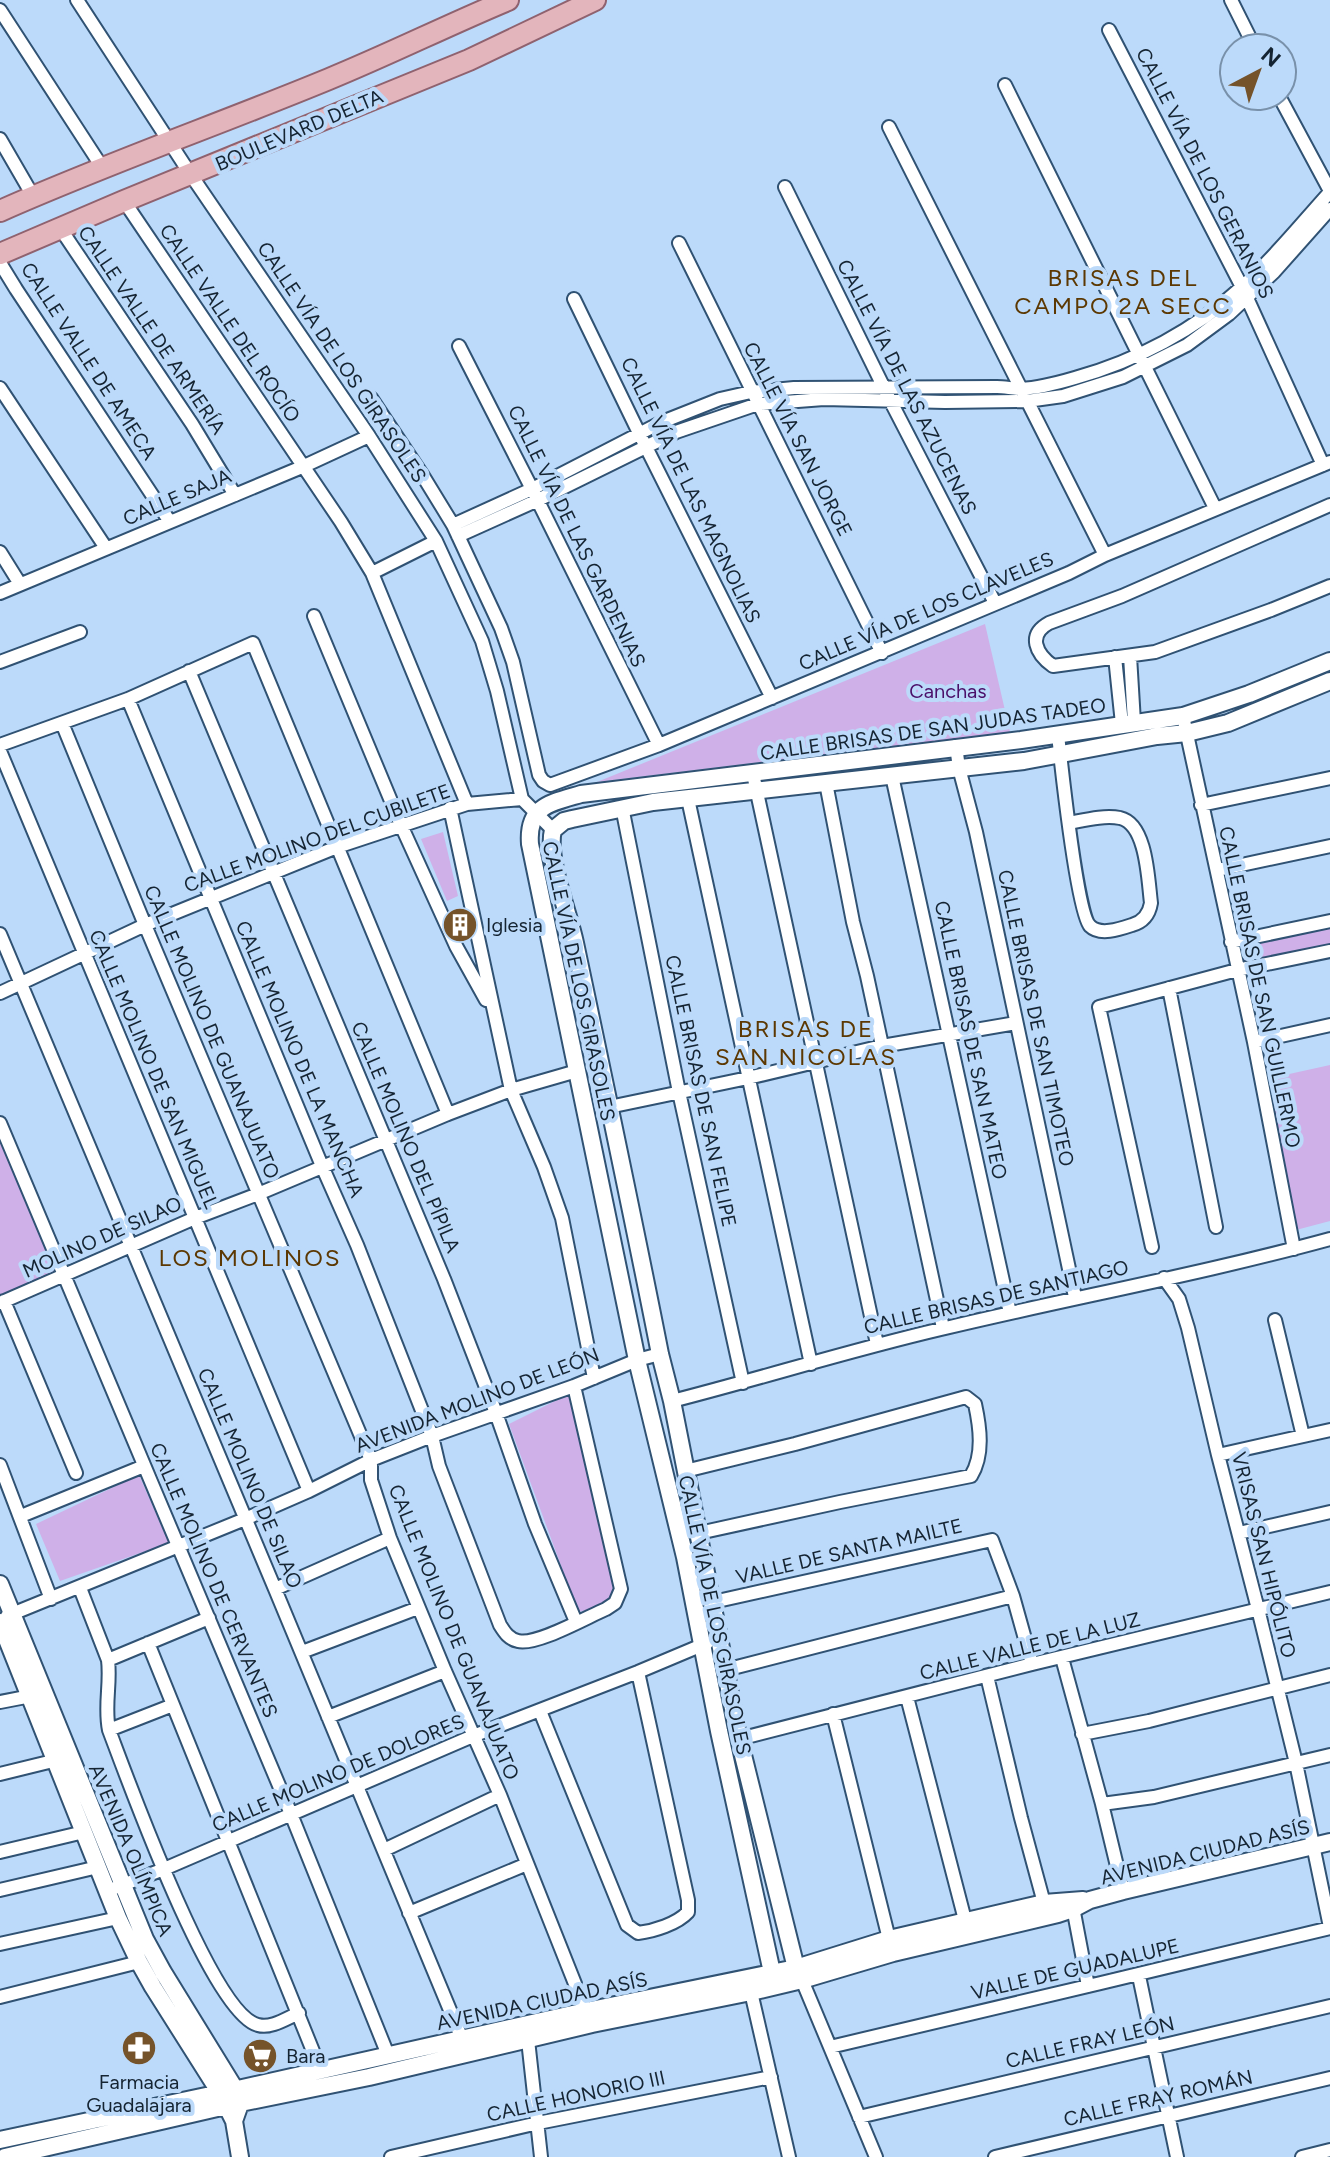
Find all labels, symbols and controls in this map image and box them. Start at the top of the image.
north arrow [1218,32,1298,112]
street label: CALLE VÍA DE LOS GERANIOS [1131,44,1279,302]
street label: BOULEVARD DELTA [212,84,387,176]
street label: CALLE VALLE DEL ROCÍO [155,219,305,427]
street label: CALLE VALLE DE ARMERÍA [73,221,231,439]
street label: CALLE VÍA DE LOS GIRASOLES [252,237,432,487]
street label: CALLE VÍA DE LAS AZUCENAS [832,255,982,519]
street label: CALLE VALLE DE AMECA [16,258,162,465]
district label: BRISAS DEL CAMPO 2A SECC [1014,263,1232,320]
street label: CALLE VÍA SAN JORGE [739,338,857,540]
street label: CALLE VÍA DE LAS MAGNOLIAS [616,353,766,627]
street label: CALLE VÍA DE LAS GARDENIAS [503,401,651,671]
street label: CALLE SAJA [119,463,235,531]
street label: CALLE VÍA DE LOS CLAVELES [795,546,1057,676]
park label: Canchas [909,679,987,703]
street label: CALLE BRISAS DE SAN JUDAS TADEO [759,693,1107,765]
street label: CALLE MOLINO DEL CUBILETE [180,778,454,898]
street label: CALLE BRISAS DE SAN GUILLERMO [1214,824,1306,1150]
street label: CALLE VÍA DE LOS GIRASOLES [538,839,620,1123]
street label: CALLE BRISAS DE SAN TIMOTEO [993,867,1079,1169]
street label: CALLE MOLINO DE GUANAJUATO [139,882,285,1182]
street label: CALLE BRISAS DE SAN MATEO [930,899,1012,1181]
building icon: Iglesia [441,906,479,944]
place label: Iglesia [486,913,543,937]
street label: CALLE MOLINO DE LA MANCHA [231,917,369,1201]
street label: CALLE MOLINO DE SAN MIGUEL [84,926,224,1213]
street label: CALLE BRISAS DE SAN FELIPE [660,953,742,1229]
district label: BRISAS DE SAN NICOLAS [715,1014,897,1071]
street label: CALLE MOLINO DEL PÍPILA [346,1018,466,1257]
street label: MOLINO DE SILAO [19,1191,185,1283]
district label: LOS MOLINOS [158,1243,342,1272]
street label: CALLE BRISAS DE SANTIAGO [861,1255,1131,1339]
street label: AVENIDA MOLINO DE LEÓN [352,1342,602,1458]
street label: CALLE MOLINO DE SILAO [193,1364,307,1592]
street label: CALLE MOLINO DE CERVANTES [145,1439,283,1721]
street label: VRISAS SAN HIPÓLITO [1227,1450,1301,1660]
street label: CALLE VÍA DE LOS GIRASOLES [674,1473,756,1757]
street label: CALLE MOLINO DE GUANAJUATO [384,1481,524,1783]
street label: VALLE DE SANTA MAILTE [733,1513,965,1589]
street label: CALLE VALLE DE LA LUZ [917,1607,1143,1685]
street label: CALLE MOLINO DE DOLORES [208,1709,468,1837]
street label: AVENIDA OLÍMPICA [84,1760,178,1940]
street label: AVENIDA CIUDAD ASÍS [1098,1814,1312,1890]
street label: VALLE DE GUADALUPE [969,1933,1181,2005]
street label: AVENIDA CIUDAD ASÍS [434,1967,650,2035]
street label: CALLE FRAY LEÓN [1003,2011,1177,2073]
pharmacy icon: Farmacia Guadalajara [120,2029,158,2067]
supermarket icon: Bara [241,2037,279,2075]
place label: Bara [286,2044,325,2068]
street label: CALLE HONORIO III [485,2065,667,2127]
street label: CALLE FRAY ROMÁN [1061,2065,1255,2131]
place label: Farmacia Guadalajara [86,2070,192,2117]

